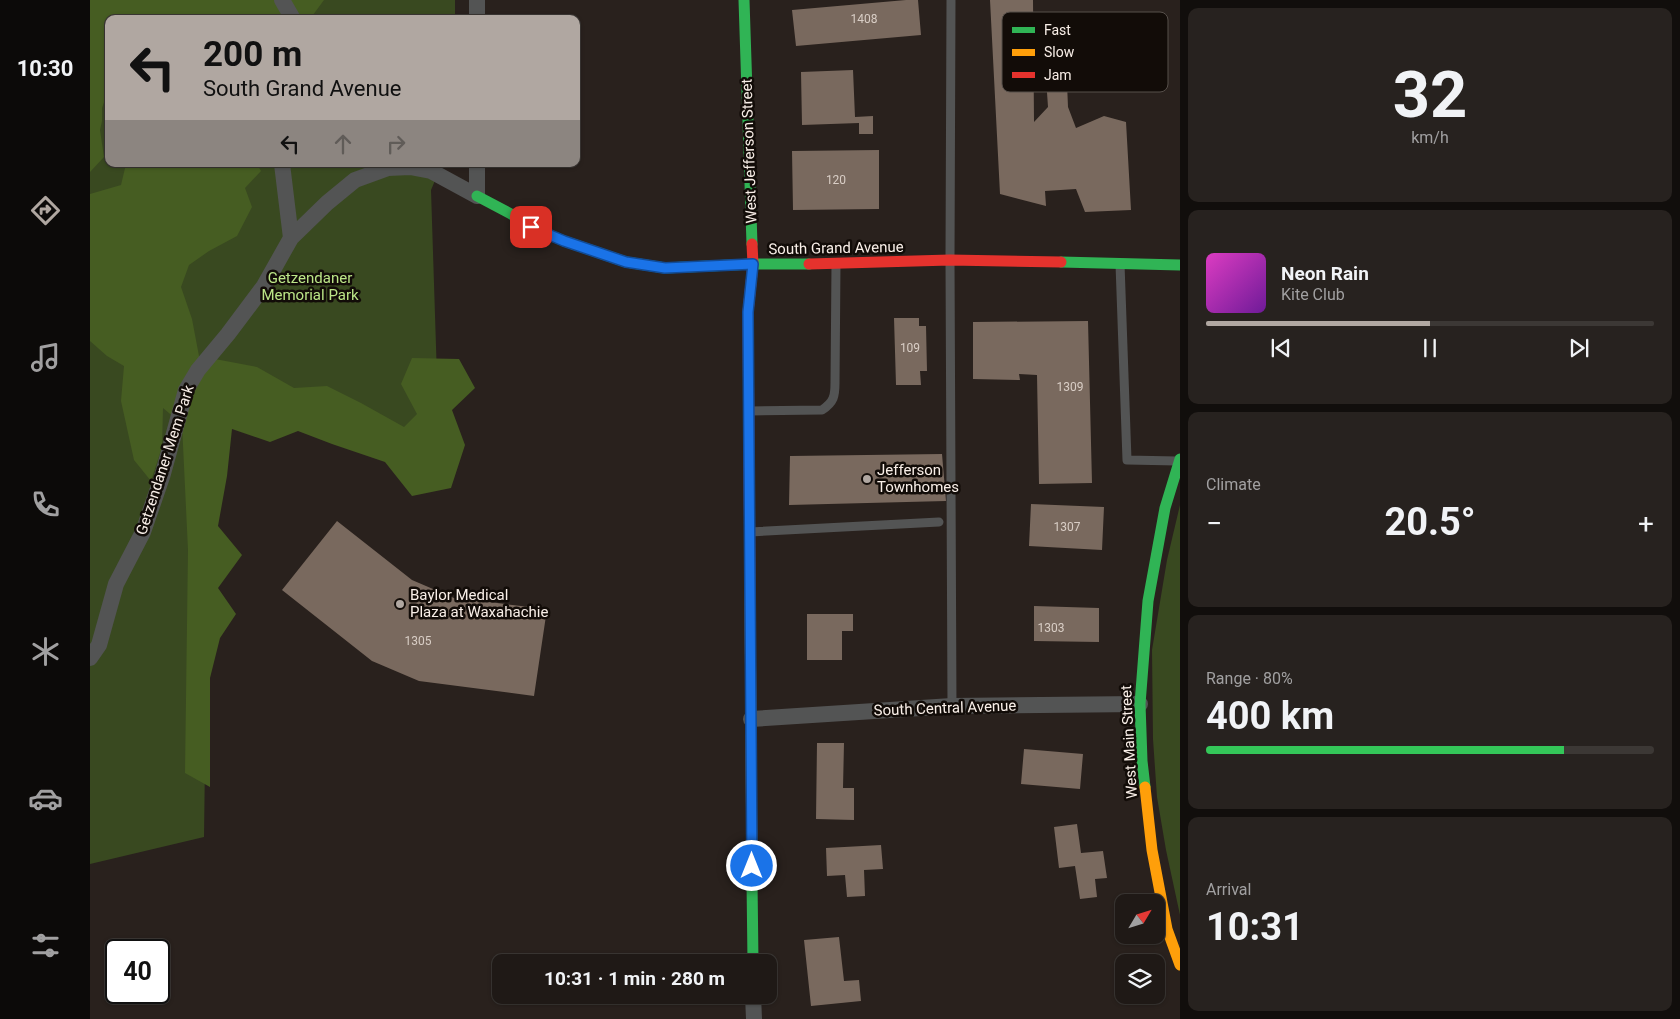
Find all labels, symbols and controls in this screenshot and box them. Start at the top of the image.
house number: 1408 [851,12,878,26]
legend [1002,12,1168,92]
text: Fast [1044,22,1071,38]
text: 200 m [203,34,302,75]
icon: left [120,35,185,100]
text: Slow [1044,44,1075,60]
text: 10:30 [17,56,73,81]
text: 32 [1393,57,1467,133]
text: Jam [1044,67,1072,83]
text: South Grand Avenue [203,76,401,101]
street label: West Jefferson Street [737,78,761,224]
text: km/h [1411,128,1449,147]
icon: left [276,130,304,158]
icon: ahead [329,130,357,158]
icon: right [382,130,410,158]
house number: 120 [826,173,846,187]
icon: directions [28,193,63,228]
pin [510,206,552,248]
icon: arrive [517,213,545,241]
street label: South Grand Avenue [768,238,904,258]
text: Neon Rain [1281,262,1369,285]
park label: Getzendaner Memorial Park [261,269,359,304]
text: Kite Club [1281,285,1345,304]
icon: previous [1267,334,1295,362]
icon: pause [1416,334,1444,362]
icon: next [1565,334,1593,362]
icon: music [28,340,63,375]
house number: 109 [900,341,920,355]
house number: 1309 [1057,380,1083,394]
street label: Getzendaner Mem Park [132,382,198,537]
place label: Jefferson Townhomes [877,461,959,496]
marker: Jefferson Townhomes [861,473,873,485]
text: Climate [1206,475,1261,494]
icon: phone [28,487,63,522]
text: 20.5° [1384,500,1476,544]
text: − [1206,507,1222,540]
text: + [1638,507,1654,540]
house number: 1307 [1054,520,1081,534]
place label: Baylor Medical Plaza at Waxahachie [410,586,548,621]
marker: Baylor Medical Plaza at Waxahachie [394,598,406,610]
house number: 1303 [1038,621,1064,635]
icon: climate [28,634,63,669]
house number: 1305 [405,634,432,648]
text: Range · 80% [1206,669,1293,688]
street label: West Main Street [1117,685,1141,799]
text: 400 km [1206,694,1334,738]
street label: South Central Avenue [873,697,1017,719]
icon: car [28,781,63,816]
position arrow [725,839,777,891]
text: Arrival [1206,880,1251,899]
north arrow [1115,894,1165,944]
map controls [1115,894,1165,1004]
text: 10:31 [1206,905,1304,949]
icon: filters [28,928,63,963]
speed limit sign: 40 [105,939,170,1004]
button: layers [1115,954,1165,1004]
text: 10:31 · 1 min · 280 m [544,967,725,990]

